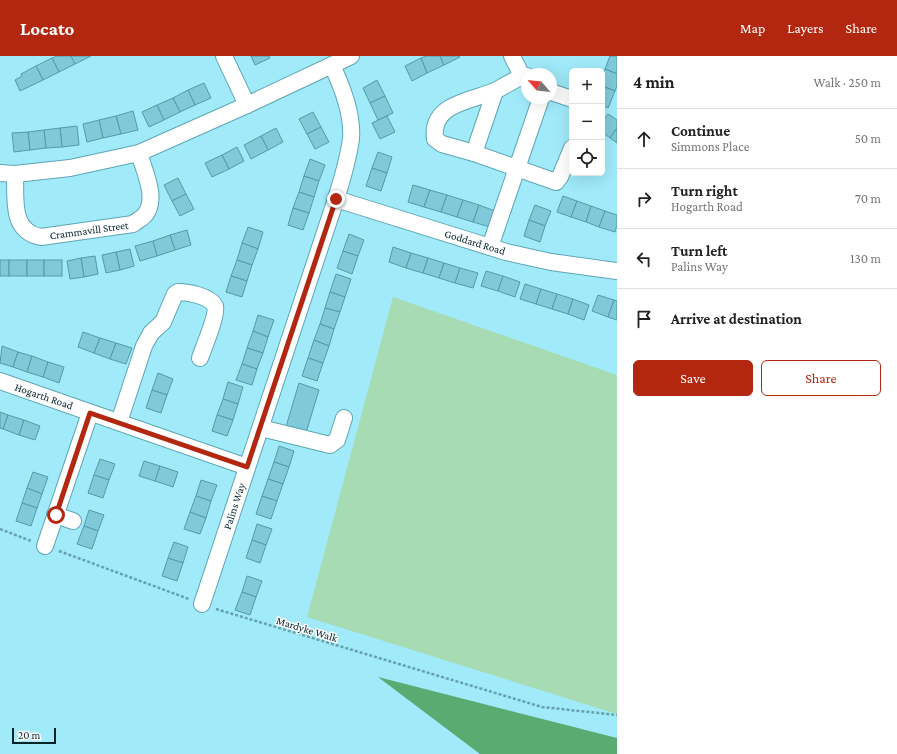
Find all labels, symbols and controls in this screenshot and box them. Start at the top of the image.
text: Locato [20,18,74,39]
text: Map [740,20,765,36]
text: Layers [787,20,824,36]
text: Share [846,20,877,36]
north arrow [521,68,557,104]
map controls [569,68,605,176]
button: + [569,68,605,104]
text: 4 min [633,73,675,92]
text: Walk · 250 m [813,75,881,90]
button: − [569,104,605,140]
text: Continue [671,123,730,139]
icon: ahead [633,128,655,150]
text: 50 m [855,131,881,146]
text: Simmons Place [671,139,749,154]
button: locate [569,140,605,176]
text: Turn right [671,183,738,199]
icon: right [633,188,655,210]
route end [327,190,345,208]
text: 70 m [855,191,881,206]
text: Hogarth Road [671,199,743,214]
street label: Crammavill Street [49,218,130,241]
street label: Goddard Road [443,227,507,257]
text: Turn left [671,243,727,259]
icon: left [633,248,655,270]
text: 130 m [850,251,881,266]
text: Palins Way [671,259,728,274]
icon: arrive [633,308,655,330]
text: Arrive at destination [671,311,802,327]
button: Save [633,360,753,396]
button: Share [761,360,881,396]
street label: Hogarth Road [13,380,75,413]
street label: Palins Way [221,480,248,531]
route start [47,506,65,524]
street label: Mardyke Walk [275,614,340,645]
scale bar [12,726,56,745]
text: 20 m [18,729,40,741]

